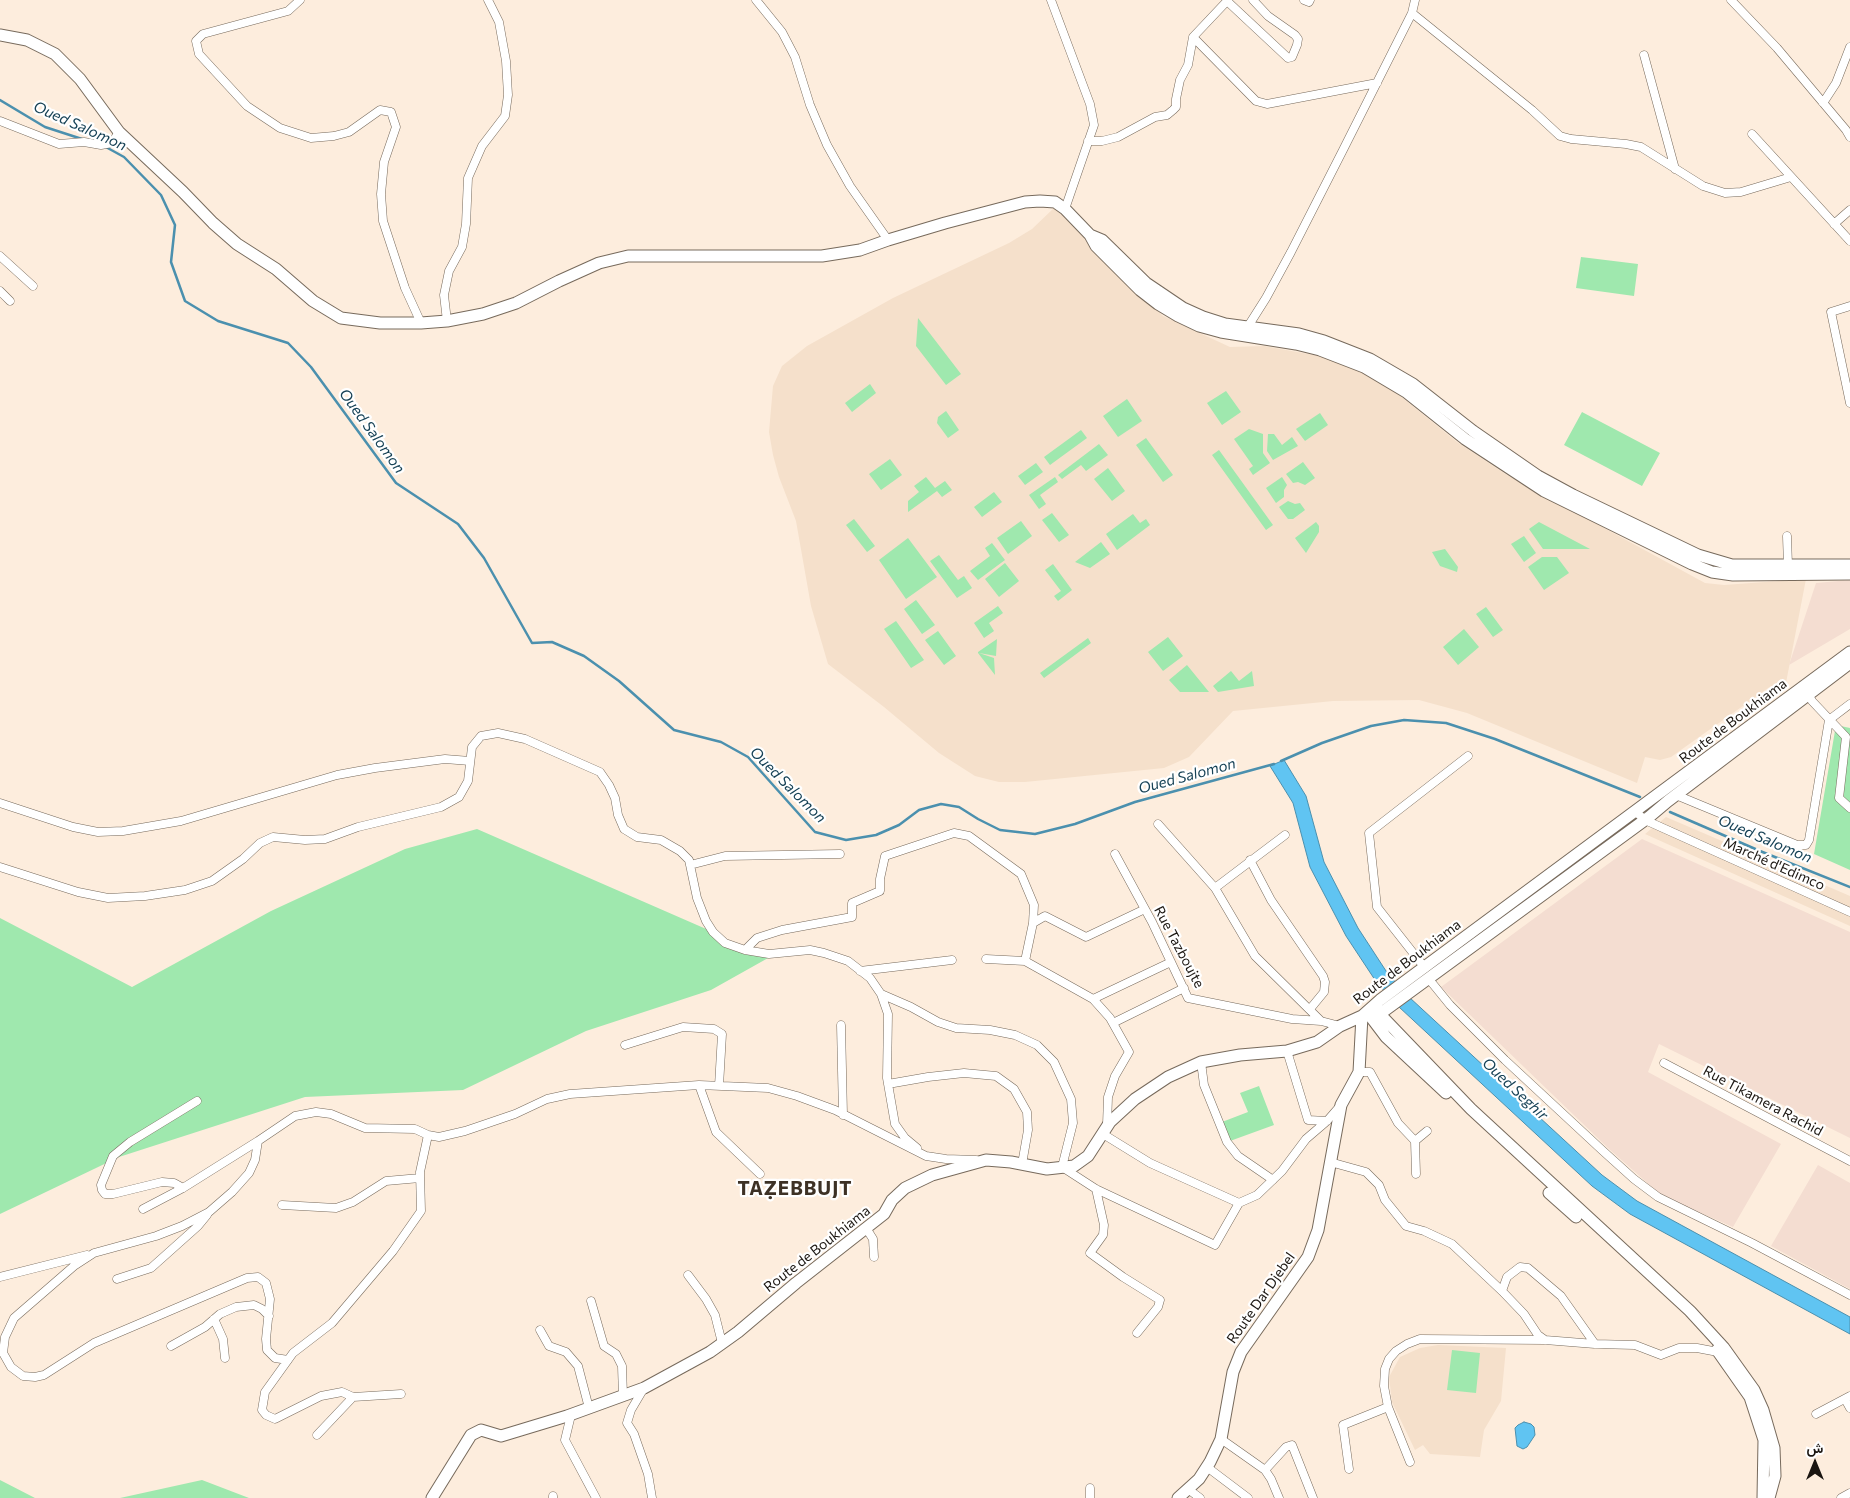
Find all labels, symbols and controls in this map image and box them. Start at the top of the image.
water label: Oued Salomon [31,97,129,155]
water label: Oued Salomon [335,385,409,477]
street label: Route de Boukhiama [1676,675,1790,767]
water label: Oued Salomon [746,743,830,827]
water label: Oued Salomon [1136,754,1238,798]
water label: Oued Salomon [1715,811,1815,867]
street label: Marché d'Edimco [1721,834,1827,894]
street label: Rue Tazboujte [1150,903,1208,991]
street label: Route de Boukhiama [1350,916,1464,1008]
water label: Oued Seghir [1478,1054,1552,1124]
street label: Rue Tikamera Rachid [1700,1062,1826,1140]
district label: TAẒEBBUJT [736,1178,854,1200]
street label: Route de Boukhiama [761,1202,873,1296]
street label: Route Dar Djebel [1223,1249,1299,1347]
north arrow [1790,1438,1840,1488]
text: ش [1807,1439,1823,1456]

